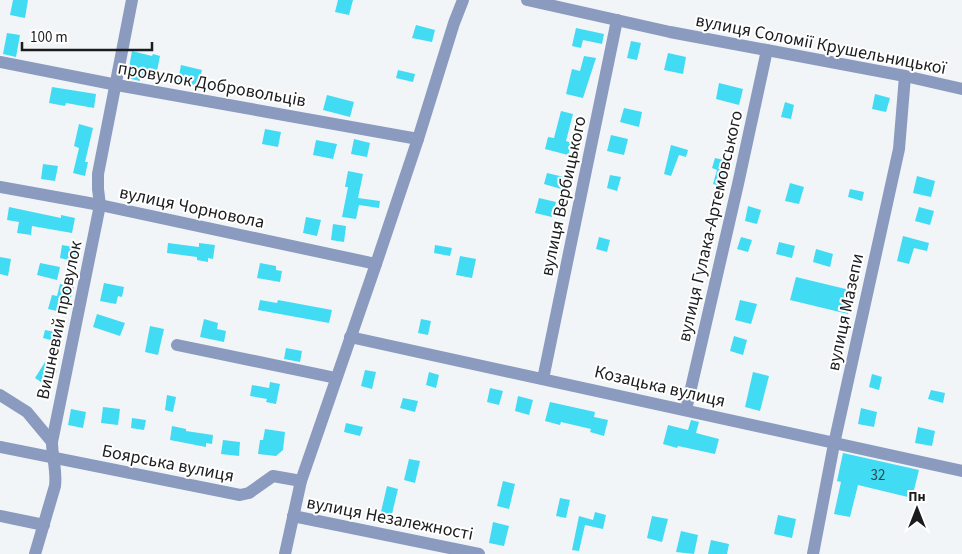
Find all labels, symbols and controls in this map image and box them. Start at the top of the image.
street label: вулиця Соломії Крушельницької [693,8,949,81]
scale bar [22,20,152,52]
text: 100 m [30,27,68,48]
street label: провулок Добровольців [116,56,308,113]
street label: вулиця Гулака-Артемовського [672,108,749,344]
street label: вулиця Вербицького [534,114,593,278]
street label: вулиця Чорновола [117,180,267,235]
street label: Вишневий провулок [30,238,89,402]
street label: вулиця Мазепи [821,251,870,373]
street label: Козацька вулиця [592,359,728,414]
street label: Боярська вулиця [100,438,236,489]
house number: 32 [871,465,885,486]
north arrow [892,484,942,534]
text: Пн [908,487,926,507]
street label: вулиця Незалежності [304,490,475,547]

